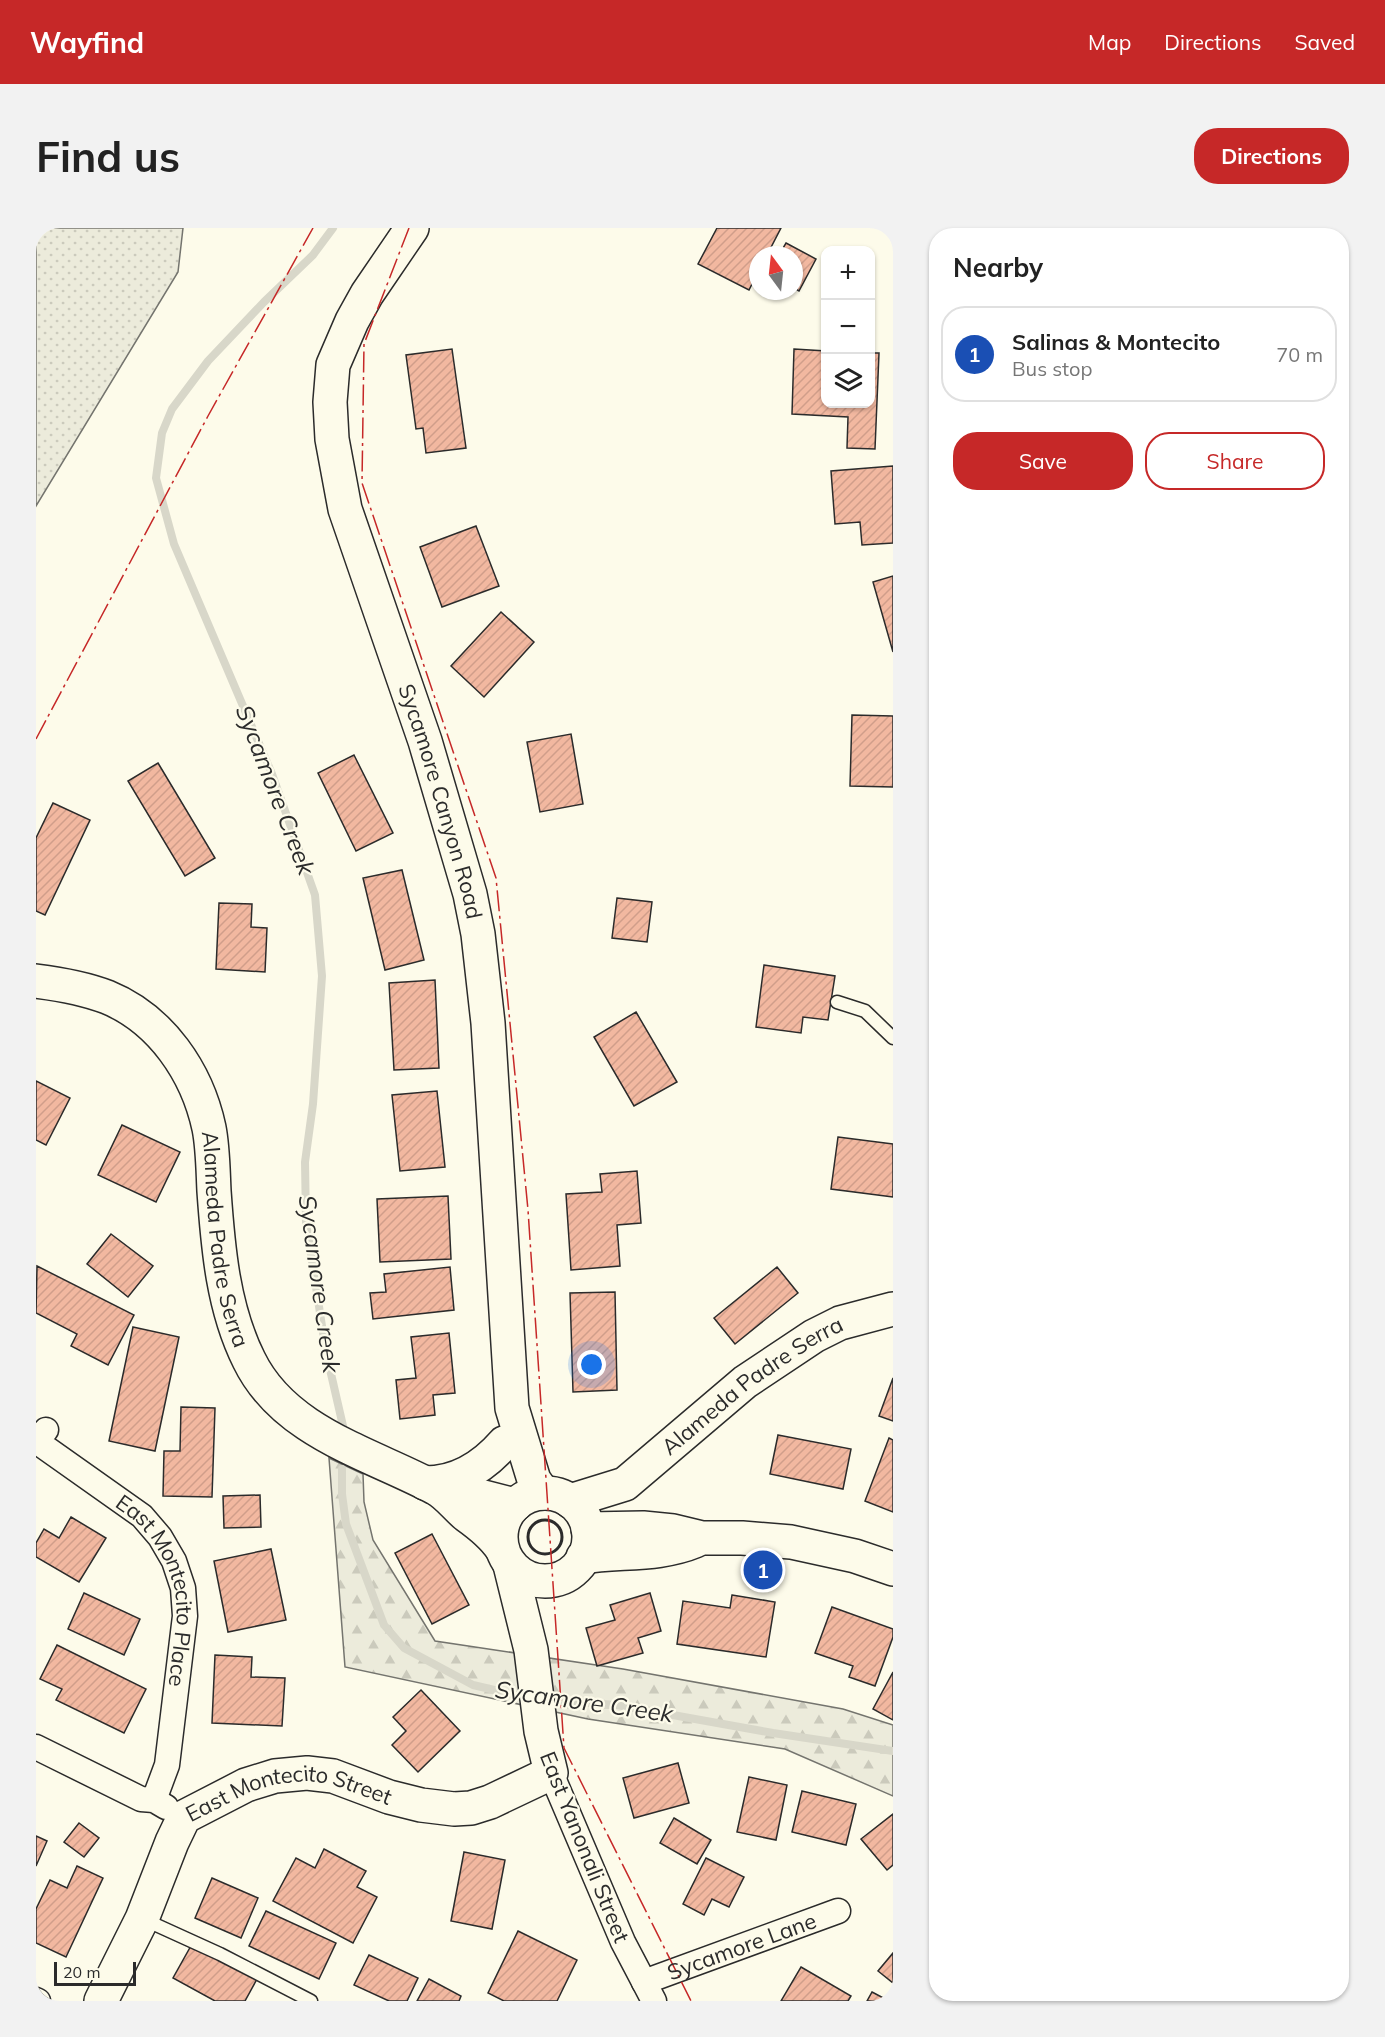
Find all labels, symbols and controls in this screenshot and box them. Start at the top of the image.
text: Wayfind [30,25,144,60]
text: Map [1088,29,1131,55]
text: Directions [1164,29,1261,55]
text: Saved [1294,29,1355,55]
button: Directions [1194,128,1349,184]
text: Find us [36,130,180,183]
north arrow [749,246,803,300]
map controls [821,246,875,408]
button: + [821,246,875,300]
text: Nearby [953,251,1043,284]
button: − [821,300,875,354]
text: Salinas & Montecito [1012,328,1220,356]
text: 1 [969,342,981,367]
text: 70 m [1276,342,1323,367]
button: layers [821,354,875,408]
text: Bus stop [1012,356,1092,381]
button: Save [953,432,1133,490]
button: Share [1145,432,1325,490]
street label: Sycamore Canyon Road [392,680,489,921]
water label: Sycamore Creek [230,700,322,879]
street label: Alameda Padre Serra [196,1129,256,1351]
water label: Sycamore Creek [293,1193,347,1376]
street label: Alameda Padre Serra [656,1310,847,1461]
your location [577,1350,606,1379]
street label: East Montecito Place [111,1488,199,1688]
pin: 1 [744,1548,782,1592]
water label: Sycamore Creek [493,1674,676,1728]
street label: East Yanonali Street [534,1747,636,1947]
street label: East Montecito Street [181,1759,396,1828]
street label: Sycamore Lane [663,1906,820,1986]
scale bar [54,1959,136,1986]
text: 20 m [63,1962,100,1982]

